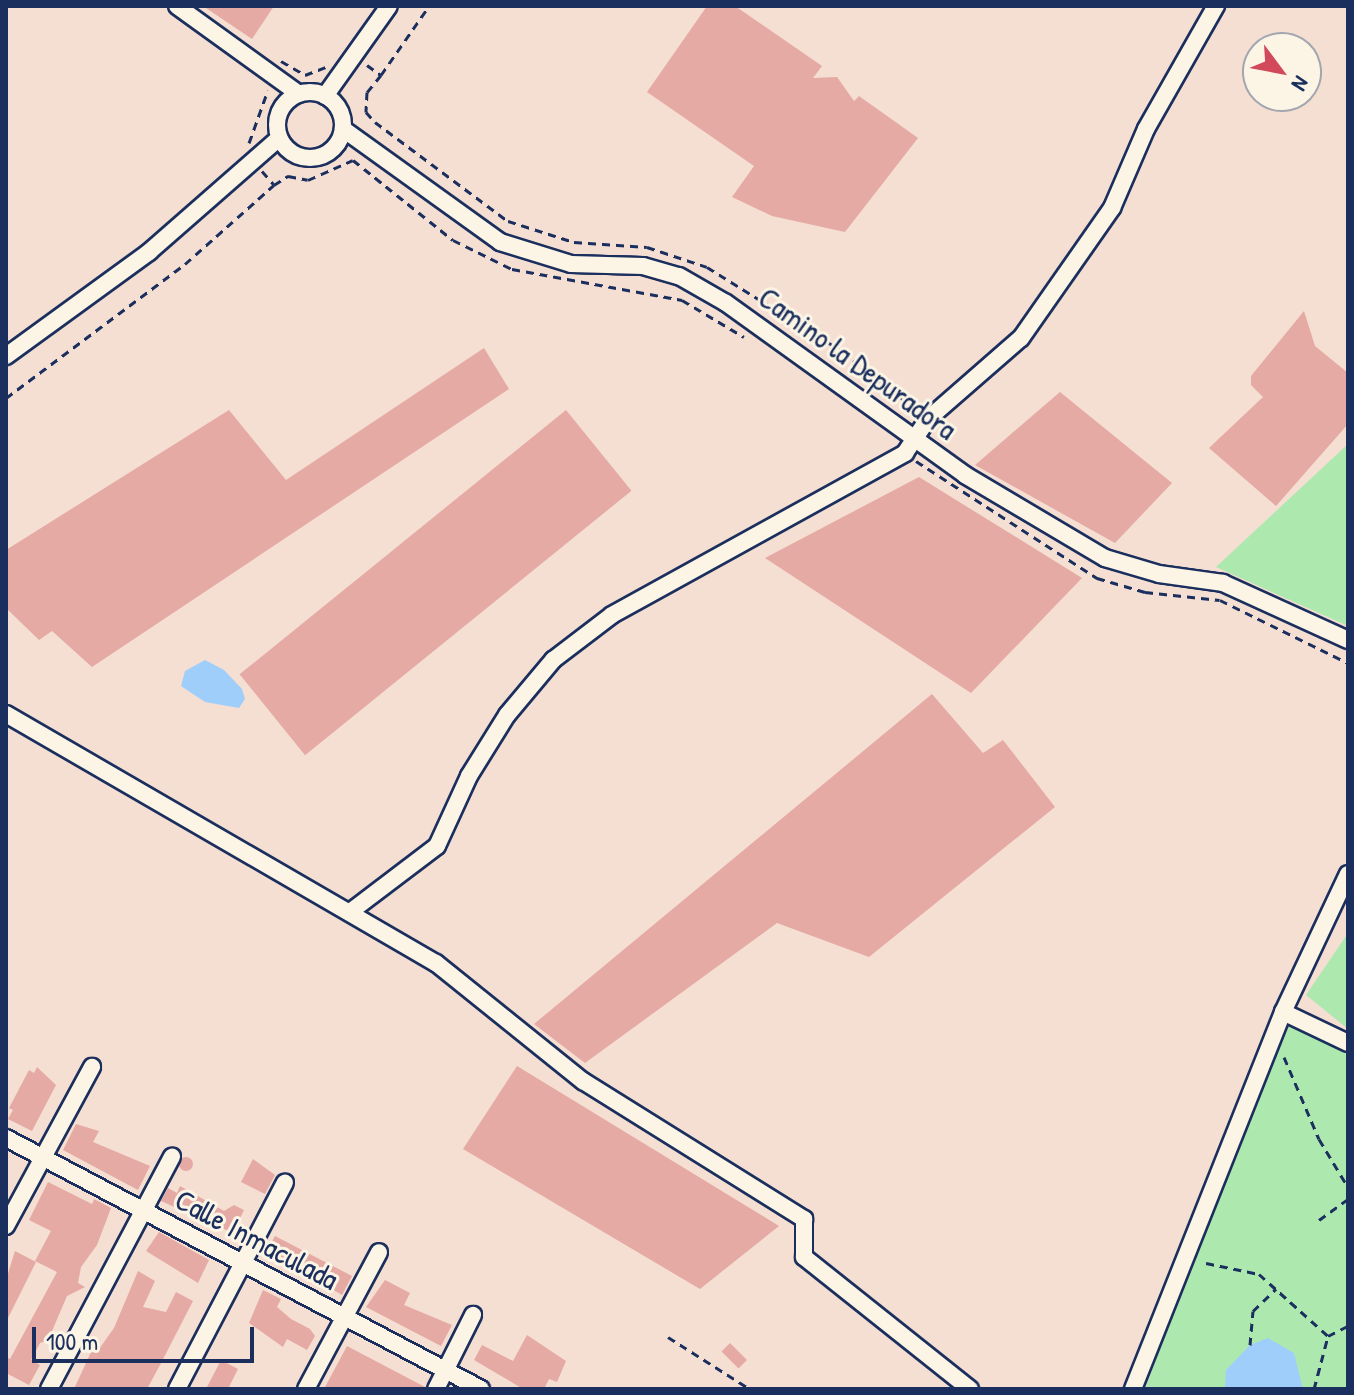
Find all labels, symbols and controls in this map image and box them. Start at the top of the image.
north arrow [1242,32,1322,112]
text: N [1285,71,1316,97]
street label: Camino la Depuradora [752,279,964,447]
street label: Calle Inmaculada [169,1181,345,1297]
scale bar [36,1311,258,1361]
text: 100 m [46,1325,98,1357]

